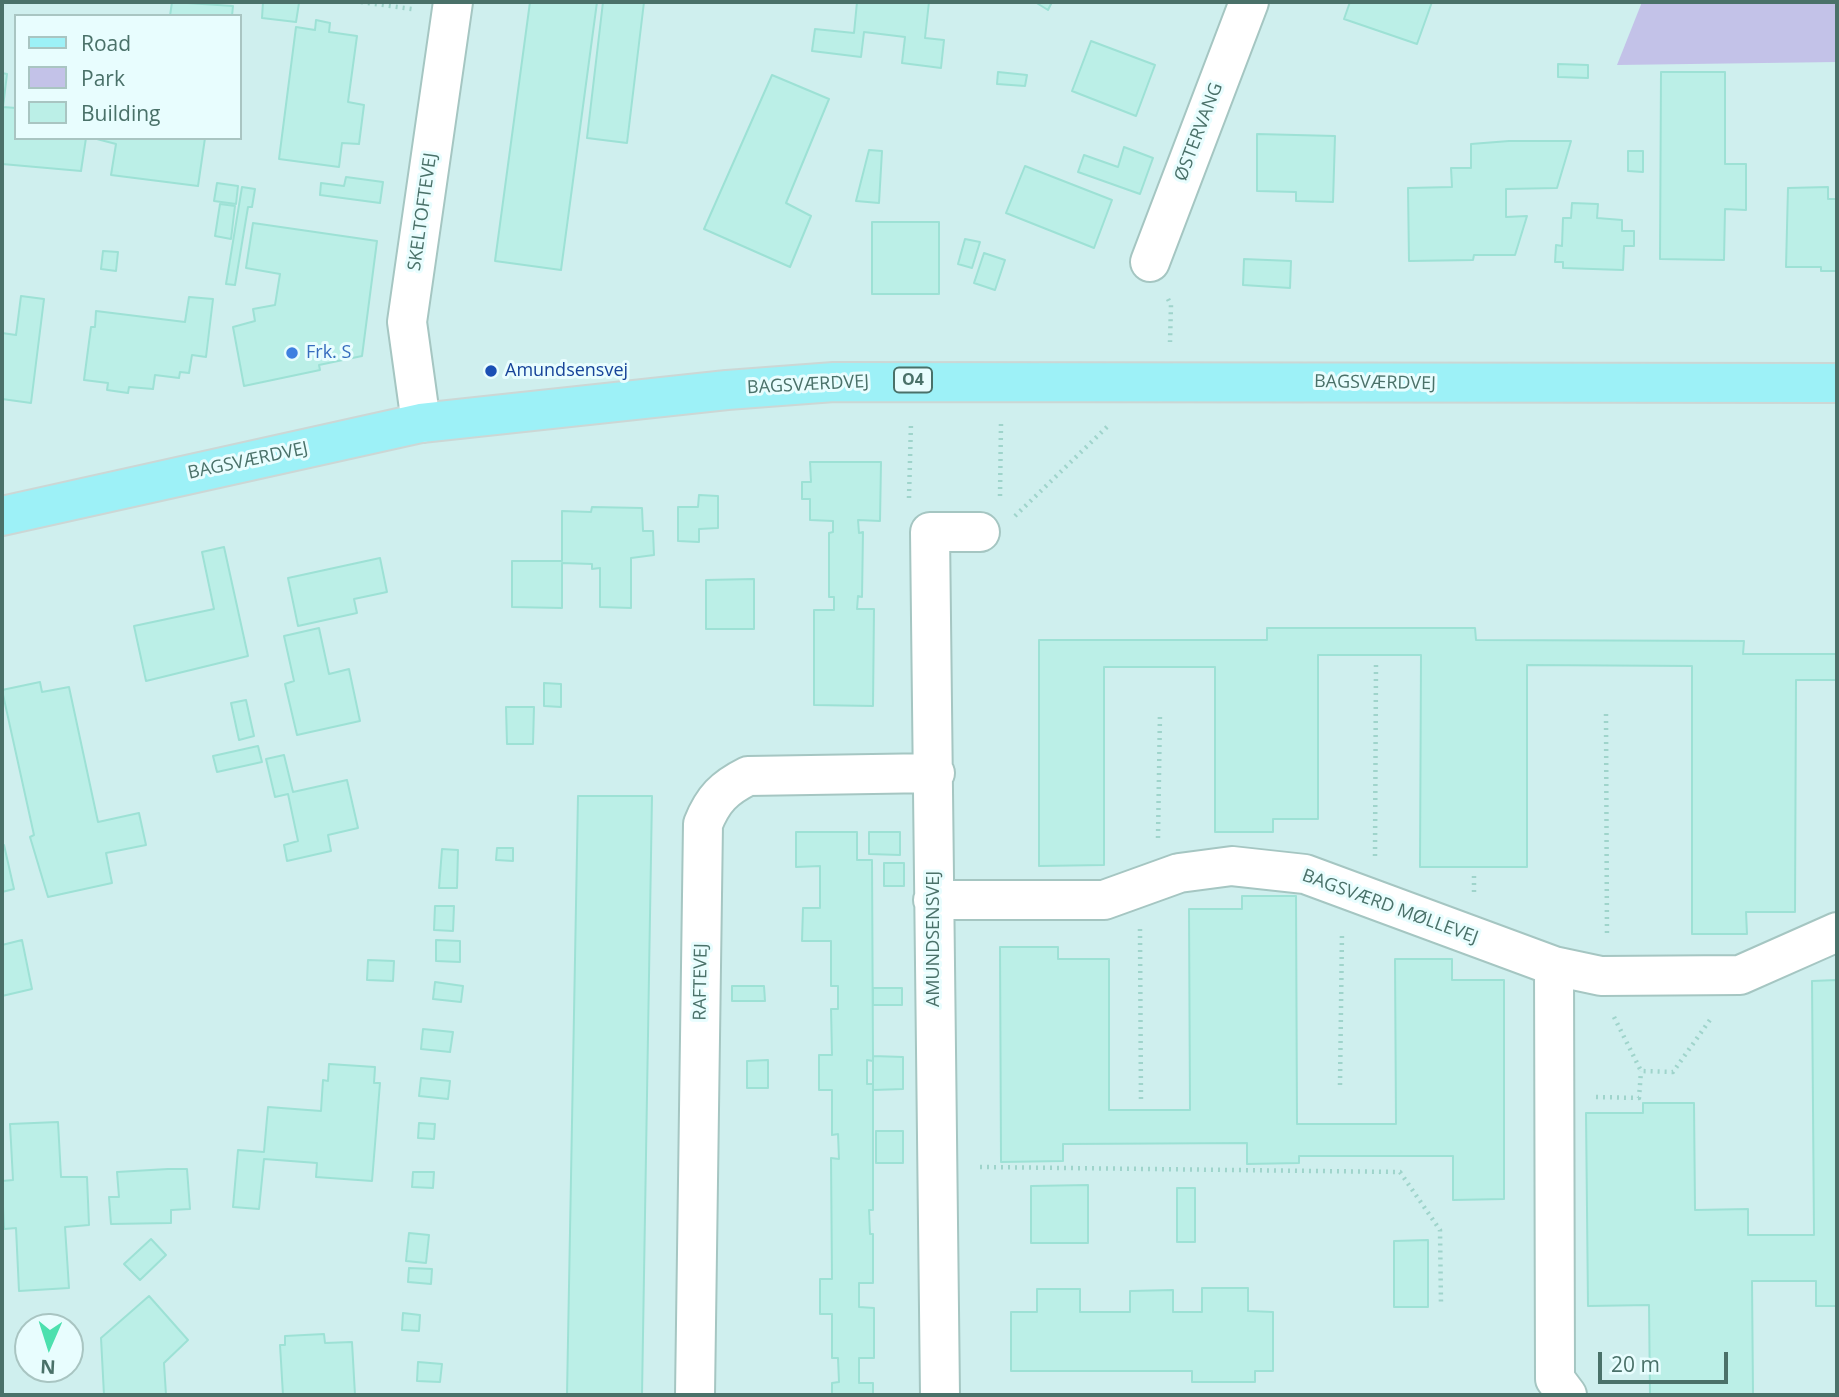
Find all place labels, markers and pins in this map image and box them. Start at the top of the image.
place label: Frk. S [306,342,351,364]
marker: Frk. S [284,345,300,361]
place label: Amundsensvej [505,360,628,382]
marker: Amundsensvej [483,363,499,379]

